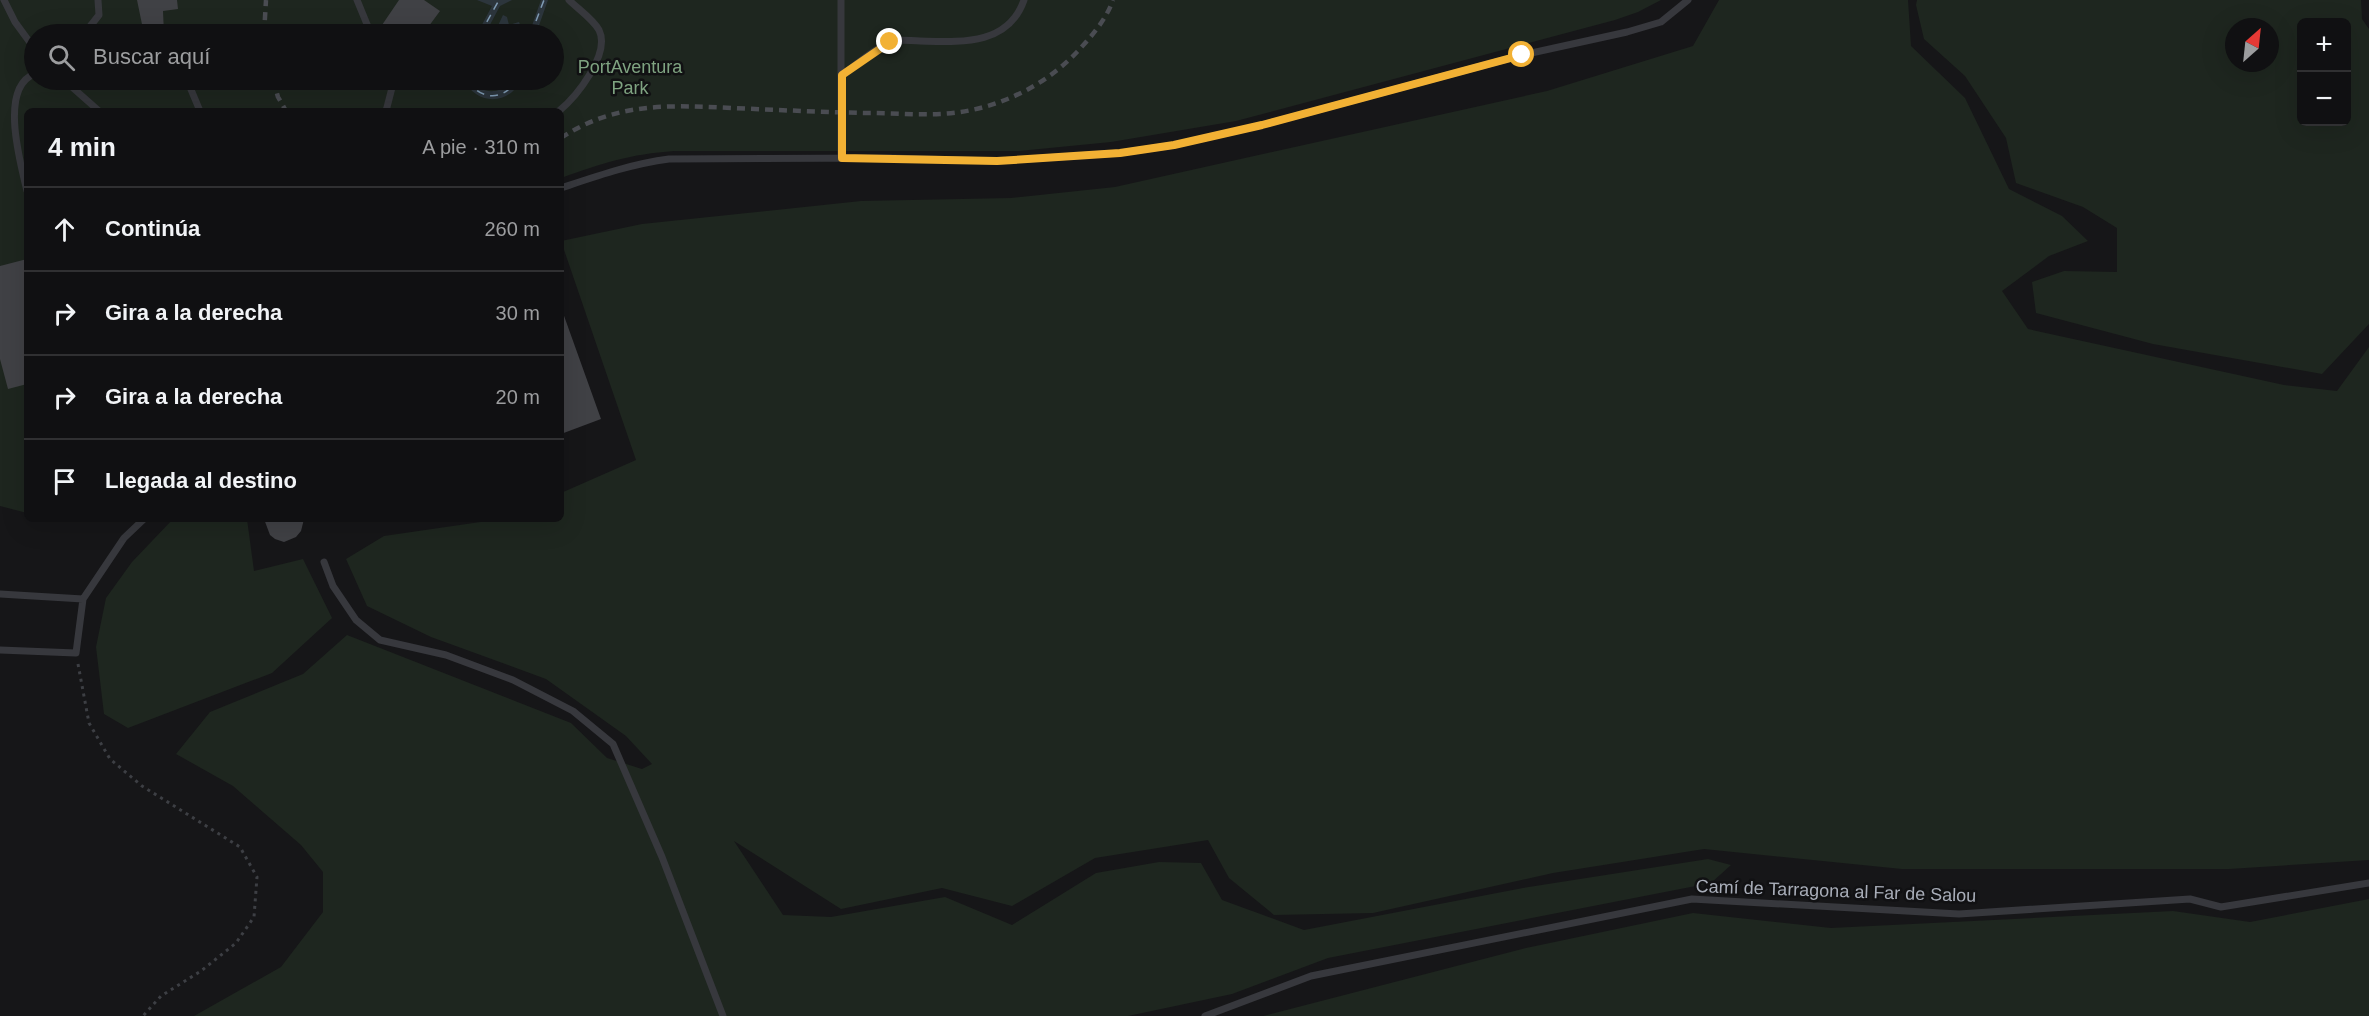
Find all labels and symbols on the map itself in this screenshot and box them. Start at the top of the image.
north arrow [2225,18,2279,72]
route end [876,28,902,54]
route start [1508,41,1534,67]
park label: PortAventura Park [578,57,683,98]
street label: Camí de Tarragona al Far de Salou [1695,876,1977,906]

